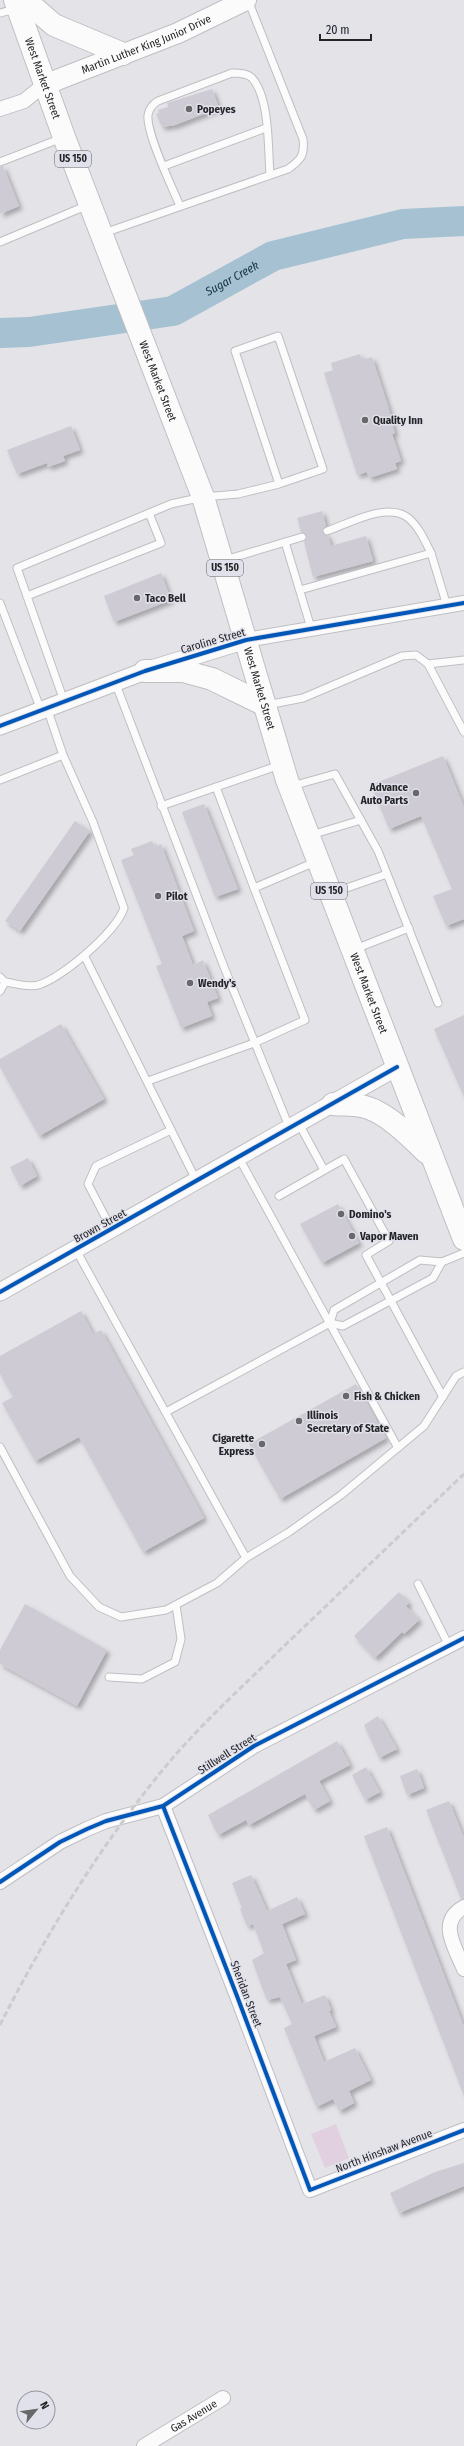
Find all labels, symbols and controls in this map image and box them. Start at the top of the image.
street label: Martin Luther King Junior Drive [80,12,213,76]
scale bar [320,16,371,42]
text: 20 m [326,23,350,37]
street label: West Market Street [22,36,64,121]
place label: Popeyes [197,103,236,116]
marker: Popeyes [184,104,194,114]
road number: US 150 [55,151,91,167]
water label: Sugar Creek [202,258,261,299]
street label: West Market Street [137,339,180,423]
place label: Quality Inn [373,414,423,427]
marker: Quality Inn [360,415,370,425]
road number: US 150 [207,560,243,576]
place label: Taco Bell [145,592,187,605]
marker: Taco Bell [132,593,142,603]
street label: Caroline Street [179,625,247,656]
street label: West Market Street [241,646,278,731]
place label: Advance Auto Parts [360,781,408,807]
marker: Advance Auto Parts [411,788,421,798]
road number: US 150 [311,883,347,899]
place label: Pilot [166,890,188,903]
marker: Pilot [153,891,163,901]
street label: West Market Street [348,951,391,1036]
place label: Wendy's [198,977,236,990]
marker: Wendy's [185,978,195,988]
street label: Brown Street [71,1206,129,1246]
place label: Domino's [349,1208,392,1221]
marker: Domino's [336,1209,346,1219]
place label: Vapor Maven [359,1230,419,1243]
marker: Vapor Maven [347,1231,357,1241]
place label: Fish & Chicken [354,1390,420,1403]
marker: Fish & Chicken [341,1391,351,1401]
place label: Illinois Secretary of State [307,1409,390,1435]
marker: Illinois Secretary of State [294,1416,304,1426]
place label: Cigarette Express [212,1432,254,1458]
marker: Cigarette Express [257,1439,267,1449]
street label: Stillwell Street [196,1731,259,1777]
street label: Sheridan Street [227,1959,265,2029]
street label: North Hinshaw Avenue [334,2127,434,2175]
north arrow [16,2390,56,2430]
street label: Gas Avenue [168,2397,219,2435]
text: N [37,2399,52,2411]

